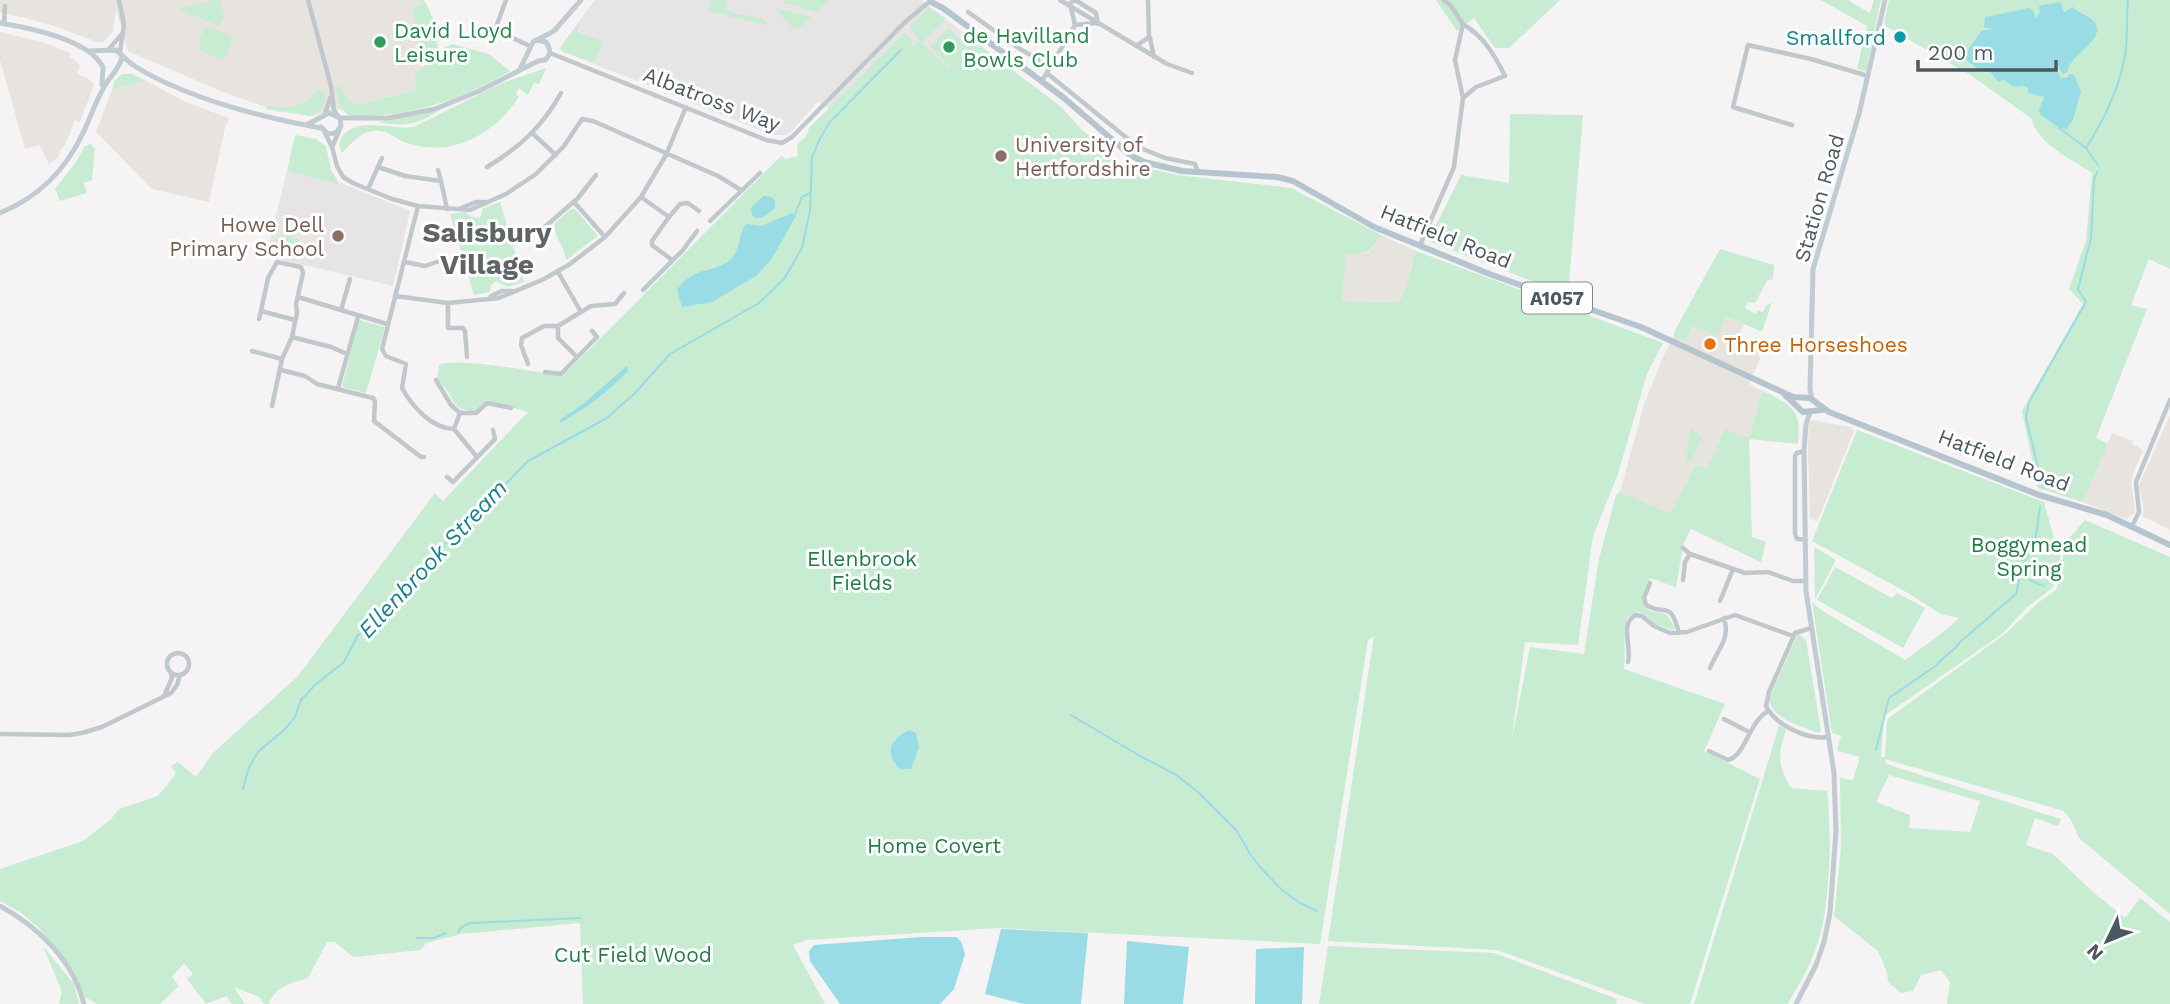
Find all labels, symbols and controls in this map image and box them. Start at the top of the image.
place label: David Lloyd Leisure [394,18,513,67]
place label: de Havilland Bowls Club [963,23,1090,72]
place label: Smallford [1786,25,1886,50]
scale bar [1918,28,2056,72]
marker: Smallford [1892,29,1908,45]
marker: David Lloyd Leisure [372,34,388,50]
marker: de Havilland Bowls Club [941,39,957,55]
text: 200 m [1928,40,1994,65]
street label: Albatross Way [640,61,784,137]
street label: Station Road [1789,131,1849,265]
place label: University of Hertfordshire [1015,132,1151,181]
marker: University of Hertfordshire [993,148,1009,164]
street label: Hatfield Road [1377,198,1515,274]
place label: Howe Dell Primary School [169,212,325,261]
district label: Salisbury Village [422,216,552,281]
marker: Howe Dell Primary School [330,228,346,244]
road number: A1057 [1522,282,1592,314]
place label: Three Horseshoes [1724,332,1908,357]
marker: Three Horseshoes [1702,336,1718,352]
street label: Hatfield Road [1935,423,2073,497]
water label: Ellenbrook Stream [353,474,513,644]
park label: Boggymead Spring [1971,532,2087,581]
park label: Ellenbrook Fields [807,546,917,595]
park label: Home Covert [867,833,1001,858]
north arrow [2072,906,2142,976]
text: N [2082,939,2108,965]
park label: Cut Field Wood [554,942,712,967]

